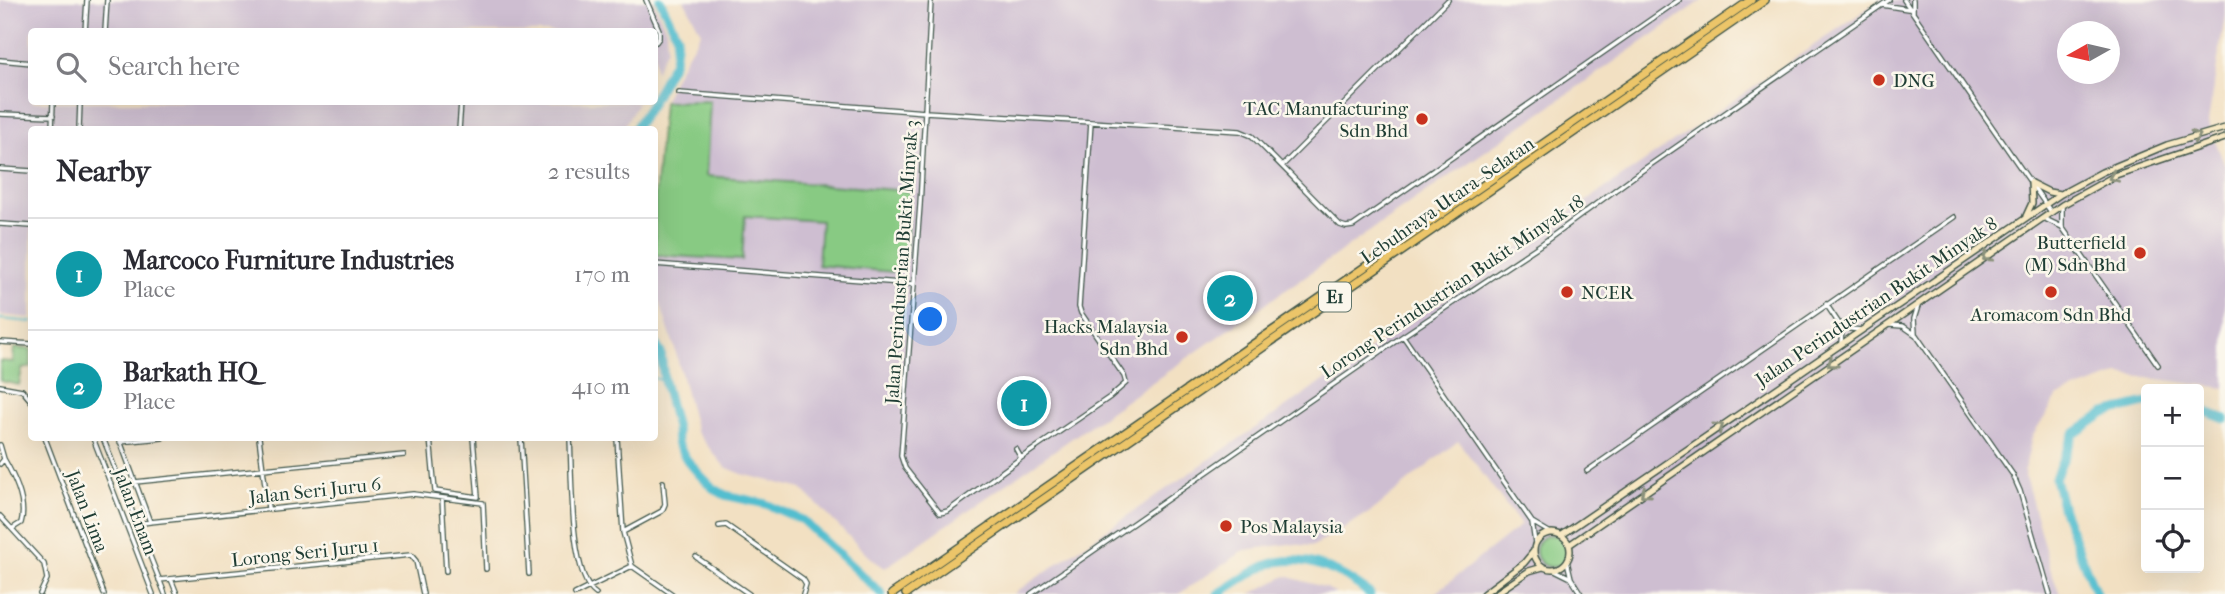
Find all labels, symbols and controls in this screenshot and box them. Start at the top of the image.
north arrow [2057,21,2120,84]
search box [28,28,658,105]
icon: search [52,48,90,86]
text: Search here [108,51,240,82]
place label: DNG [1893,70,1935,92]
marker: DNG [1871,72,1887,88]
place label: TAC Manufacturing Sdn Bhd [1243,98,1409,142]
marker: TAC Manufacturing Sdn Bhd [1414,111,1430,127]
street label: Jalan Perindustrian Bukit Minyak 3 [881,119,923,407]
one-way arrow [2190,130,2202,145]
street label: Lebuhraya Utara–Selatan [1357,133,1539,269]
text: Nearby [56,154,151,189]
text: 2 results [548,158,630,185]
one-way arrow [2108,169,2120,183]
street label: Lorong Perindustrian Bukit Minyak 18 [1317,190,1588,383]
street label: Jalan Perindustrian Bukit Minyak 8 [1750,212,2002,392]
place label: Butterfield (M) Sdn Bhd [2025,232,2127,276]
text: Marcoco Furniture Industries [123,245,454,276]
marker: Butterfield (M) Sdn Bhd [2132,245,2148,261]
one-way arrow [1981,249,1994,262]
text: 1 [75,261,83,288]
text: 170 m [574,261,630,288]
pin: 2 [1207,272,1253,324]
text: Place [123,276,175,303]
road number: E1 [1319,282,1351,312]
place label: NCER [1581,282,1635,304]
marker: NCER [1559,284,1575,300]
marker: Aromacom Sdn Bhd [2043,284,2059,300]
your location [913,302,947,336]
place label: Aromacom Sdn Bhd [1970,304,2132,326]
place label: Hacks Malaysia Sdn Bhd [1044,316,1169,360]
marker: Hacks Malaysia Sdn Bhd [1174,329,1190,345]
one-way arrow [1827,355,1840,367]
text: Barkath HQ [123,357,258,388]
text: 2 [73,373,85,400]
text: 410 m [572,373,630,400]
pin: 1 [1001,377,1047,429]
map controls [2141,384,2204,573]
button: + [2141,384,2204,447]
text: Place [123,388,175,415]
one-way arrow [1711,423,1724,436]
button: − [2141,447,2204,510]
street label: Jalan Enam [108,463,162,558]
street label: Jalan Lima [61,465,113,556]
street label: Jalan Seri Juru 6 [246,473,383,509]
one-way arrow [1640,485,1653,497]
button: locate [2141,510,2204,573]
place label: Pos Malaysia [1240,516,1343,538]
marker: Pos Malaysia [1218,518,1234,534]
street label: Lorong Seri Juru 1 [230,534,380,572]

